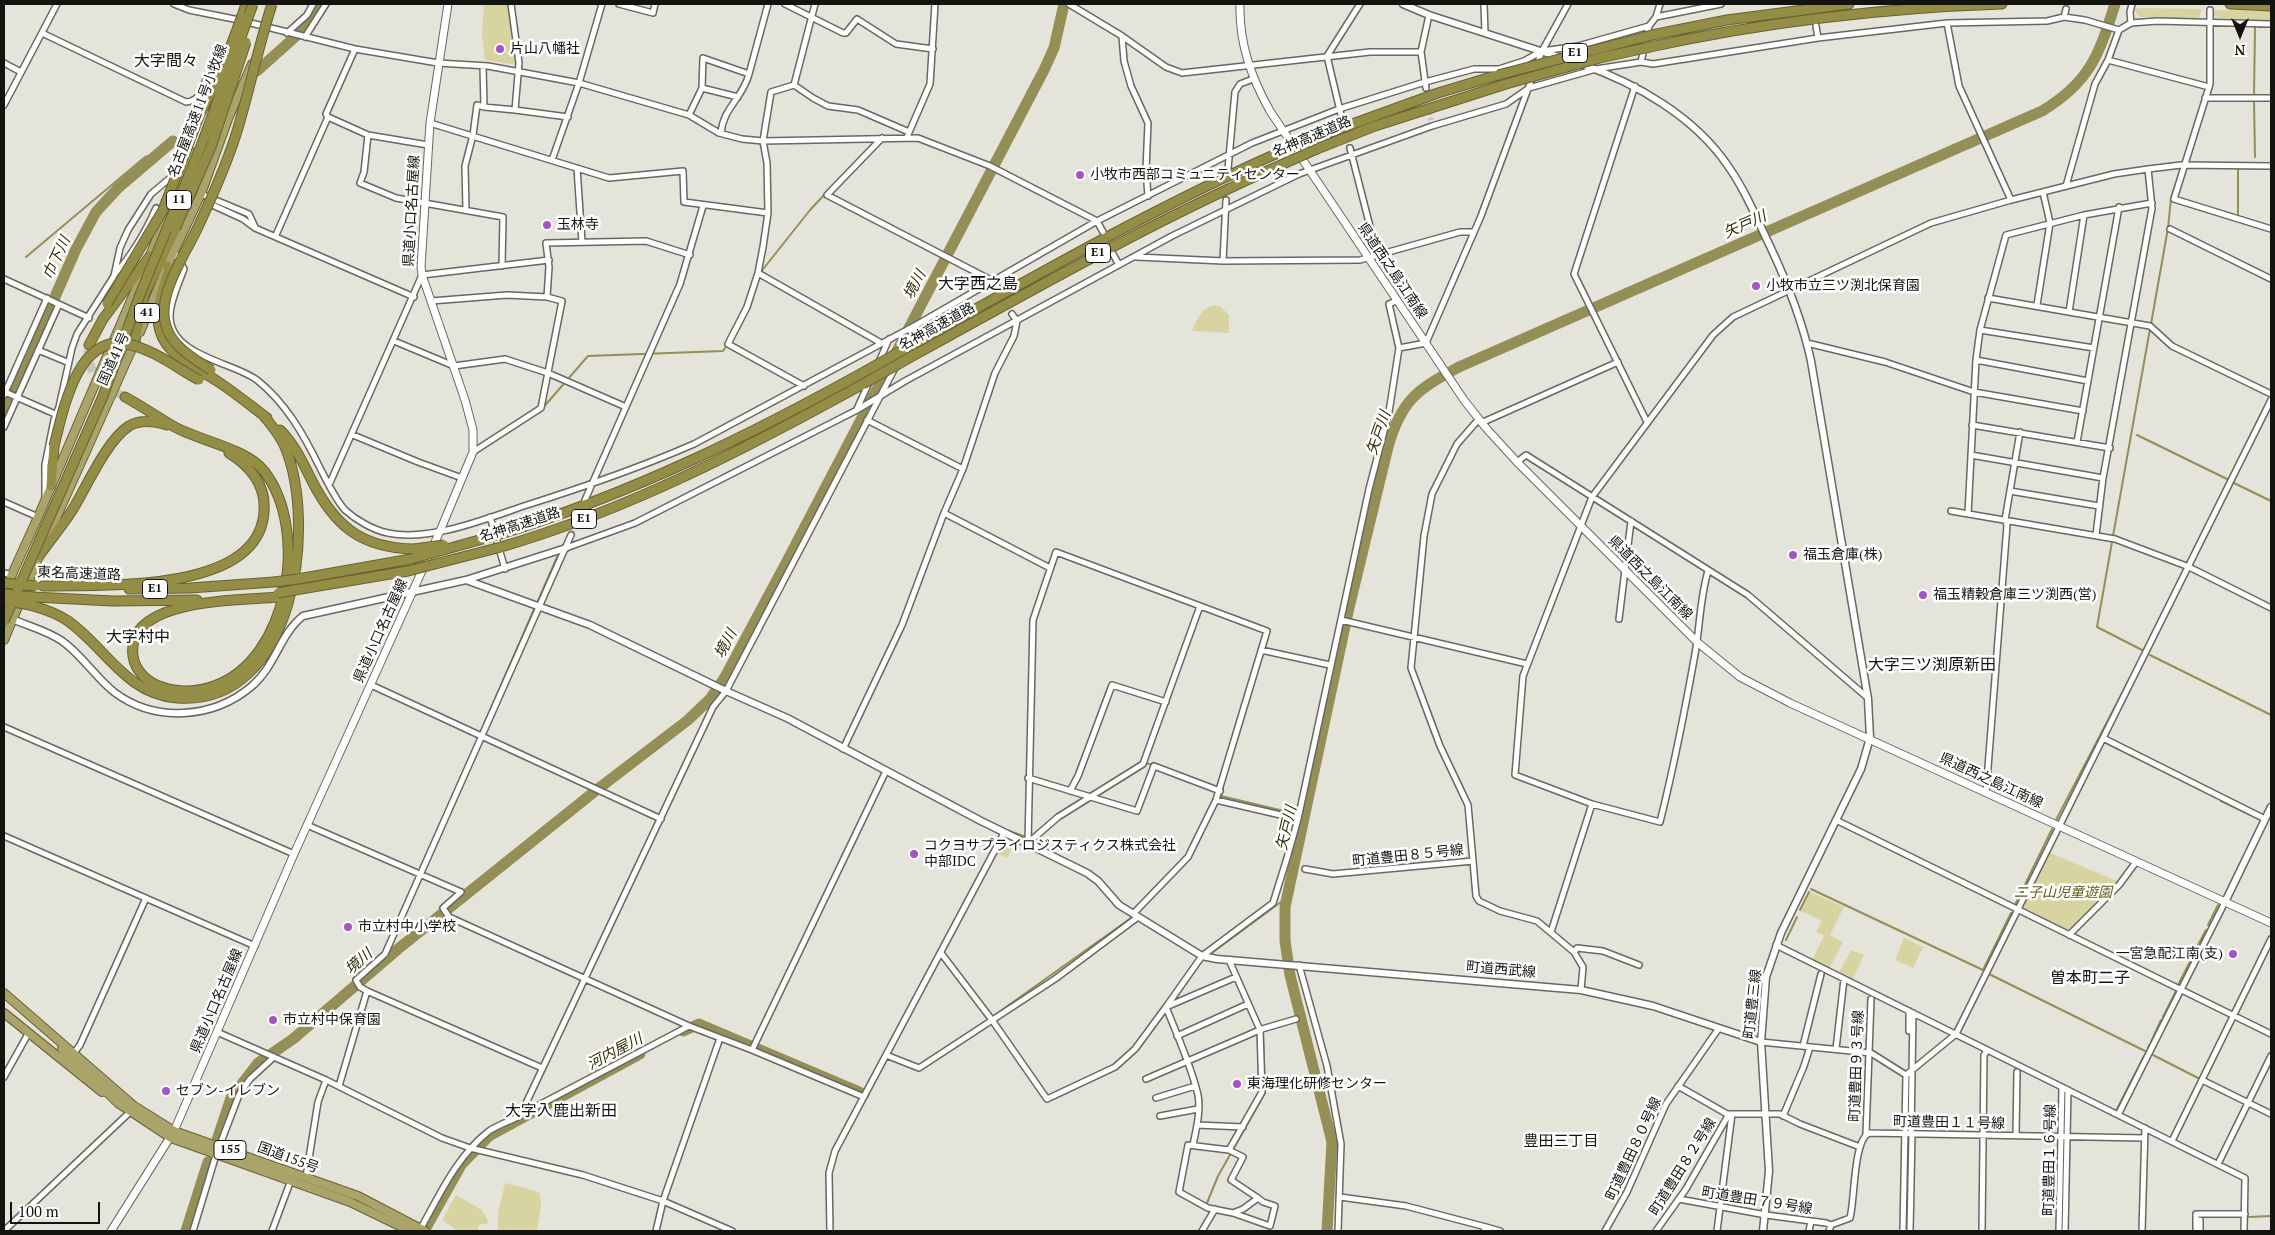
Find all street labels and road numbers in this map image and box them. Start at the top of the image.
street label: 名古屋高速11号小牧線 [165,42,231,180]
road number: E1 [1562,44,1588,62]
street label: 名神高速道路 [1270,113,1354,161]
street label: 県道小口名古屋線 [401,155,423,267]
road number: 11 [166,190,192,210]
street label: 県道西之島江南線 [1354,220,1430,322]
road number: E1 [1086,244,1110,262]
street label: 名神高速道路 [896,299,978,355]
road number: 41 [134,304,160,322]
street label: 国道41号 [95,330,133,388]
street label: 名神高速道路 [477,504,563,546]
road number: E1 [572,509,596,528]
street label: 県道西之島江南線 [1604,532,1696,624]
street label: 東名高速道路 [37,564,121,584]
street label: 県道小口名古屋線 [351,576,411,686]
road number: E1 [142,580,168,598]
street label: 県道西之島江南線 [1937,750,2045,812]
street label: 町道豊田８５号線 [1351,842,1465,870]
street label: 県道小口名古屋線 [187,946,247,1056]
street label: 町道西武線 [1465,959,1537,981]
street label: 町道豊三線 [1741,968,1765,1040]
street label: 町道豊田９３号線 [1847,1010,1867,1122]
street label: 町道豊田８０号線 [1603,1095,1665,1203]
street label: 町道豊田１６号線 [2041,1104,2059,1216]
street label: 町道豊田１１号線 [1893,1114,2005,1132]
street label: 町道豊田８２号線 [1646,1115,1720,1219]
street label: 国道155号 [255,1139,321,1177]
road number: 155 [214,1140,246,1160]
street label: 町道豊田７９号線 [1700,1184,1814,1218]

